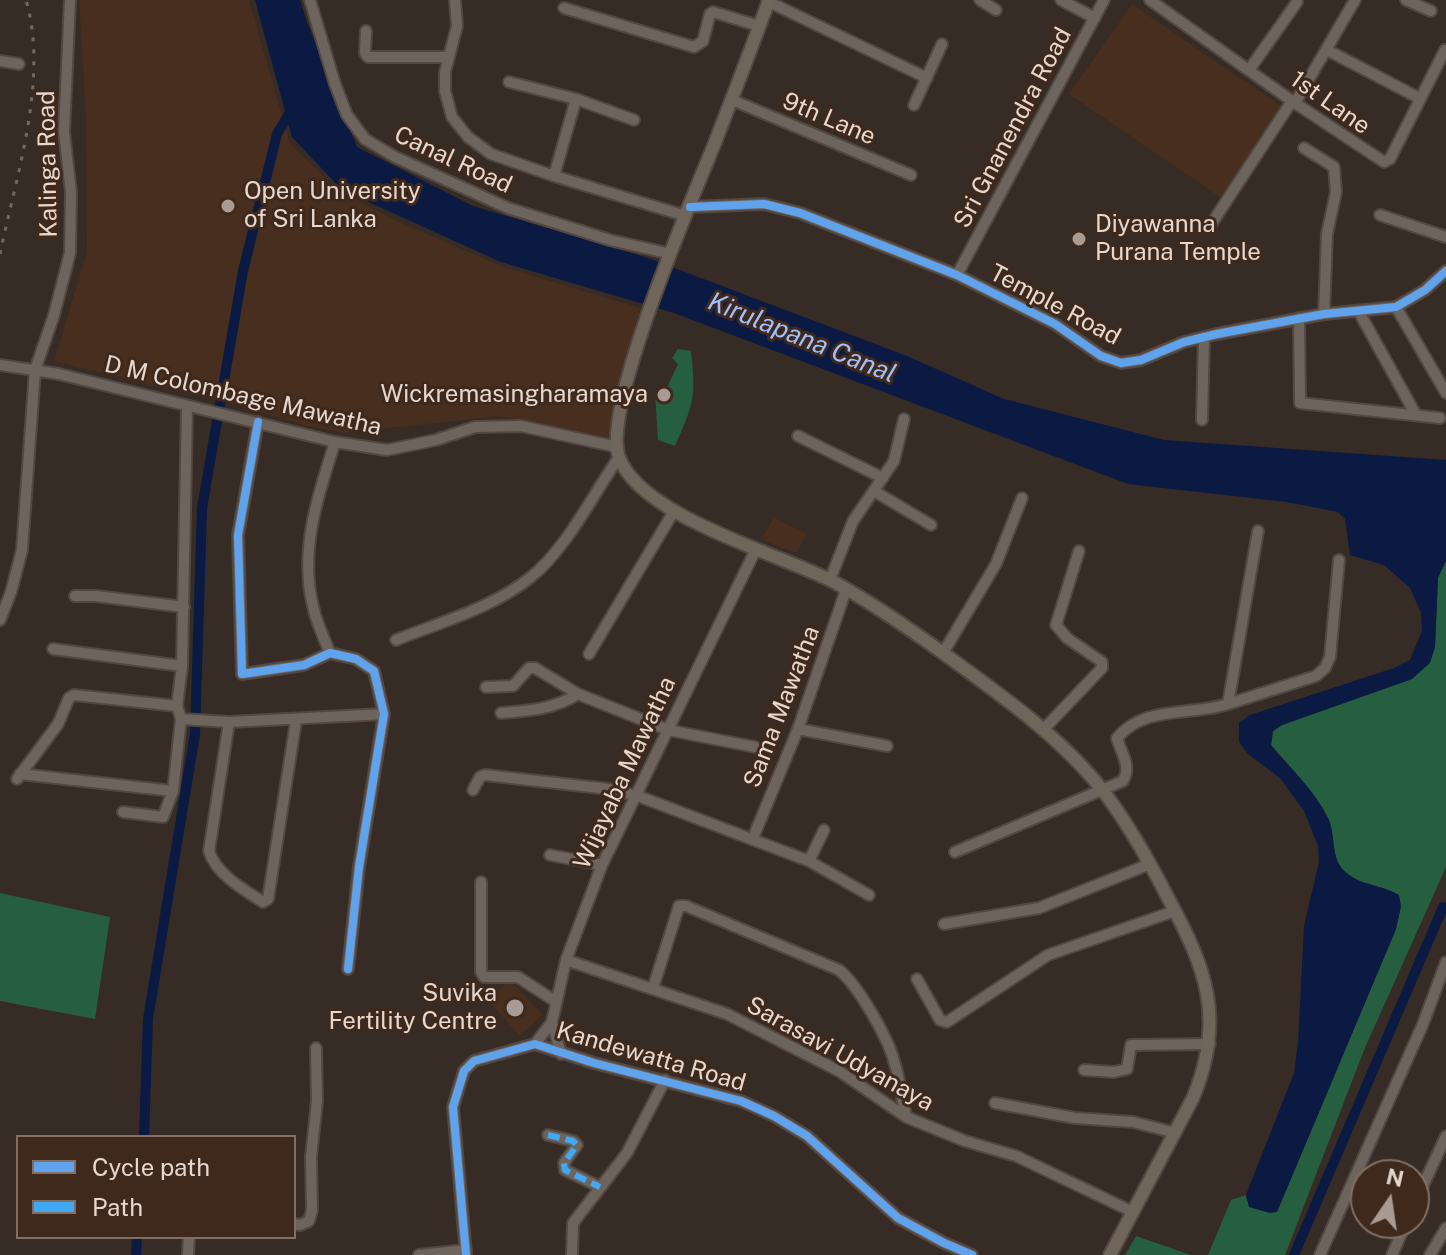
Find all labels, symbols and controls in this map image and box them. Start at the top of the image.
street label: Sri Gnanendra Road [948,23,1078,233]
street label: 1st Lane [1284,65,1376,141]
street label: 9th Lane [778,87,880,151]
street label: Kalinga Road [32,90,64,238]
street label: Canal Road [390,120,516,200]
place label: Open University of Sri Lanka [244,178,421,234]
marker: Open University of Sri Lanka [219,197,237,215]
place label: Diyawanna Purana Temple [1095,211,1261,267]
marker: Diyawanna Purana Temple [1070,230,1088,248]
street label: Temple Road [985,258,1125,352]
water label: Kirulapana Canal [703,286,901,390]
street label: D M Colombage Mawatha [102,350,384,442]
place label: Wickremasingharamaya [380,381,648,409]
marker: Wickremasingharamaya [655,386,673,404]
street label: Sama Mawatha [738,622,826,792]
street label: Wijayaba Mawatha [568,672,682,874]
place label: Suvika Fertility Centre [328,980,497,1036]
street label: Sarasavi Udyanaya [741,991,939,1117]
marker: Suvika Fertility Centre [504,997,526,1019]
street label: Kandewatta Road [553,1016,749,1098]
legend [16,1135,296,1239]
text: Cycle path [92,1153,210,1181]
north arrow [1350,1159,1430,1239]
text: N [1384,1163,1406,1192]
text: Path [92,1193,143,1221]

